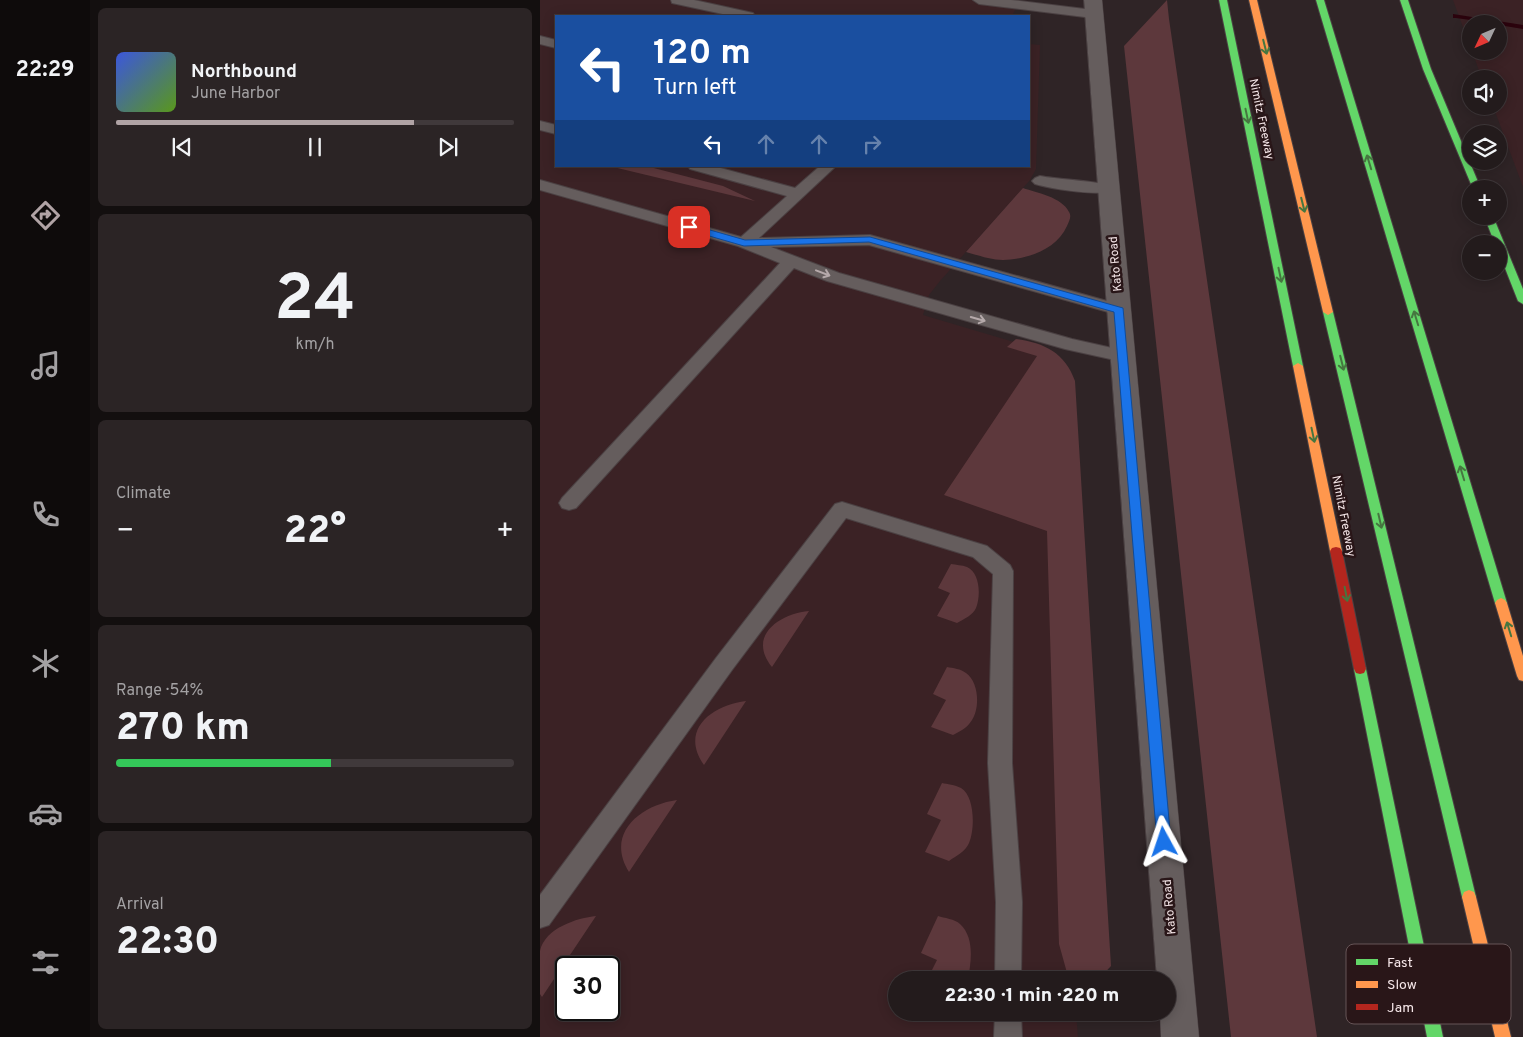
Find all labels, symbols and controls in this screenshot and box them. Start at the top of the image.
north arrow [1462,15,1508,60]
map controls [1462,15,1507,280]
text: 120 m [653,32,751,76]
icon: left [570,35,635,100]
one-way arrow [1261,39,1270,55]
text: 22:29 [15,57,75,84]
text: Northbound [191,60,297,84]
button: sound [1462,70,1507,115]
text: Turn left [653,75,736,102]
street label: Nimitz Freeway [1245,77,1277,161]
text: June Harbor [191,84,280,104]
one-way arrow [1243,108,1253,124]
button: layers [1462,125,1507,170]
icon: left [699,130,727,158]
icon: ahead [752,130,780,158]
icon: ahead [805,130,833,158]
icon: right [858,130,886,158]
icon: previous [168,133,196,161]
icon: pause [301,133,329,161]
icon: next [434,133,462,161]
one-way arrow [1363,155,1373,171]
button: + [1462,180,1507,225]
one-way arrow [1299,197,1308,213]
icon: directions [28,198,63,233]
pin [668,206,710,248]
icon: arrive [675,213,703,241]
button: − [1462,235,1507,280]
street label: Kato Road [1106,236,1126,292]
text: 24 [274,261,356,343]
one-way arrow [1276,267,1286,283]
one-way arrow [814,269,830,278]
one-way arrow [1410,310,1420,326]
one-way arrow [970,314,986,324]
text: km/h [296,335,334,355]
icon: music [28,348,63,383]
one-way arrow [1338,355,1347,371]
one-way arrow [1309,426,1319,442]
one-way arrow [1457,466,1467,482]
street label: Nimitz Freeway [1327,474,1359,558]
text: Climate [116,484,171,504]
icon: phone [28,497,63,532]
text: 22° [284,508,346,557]
one-way arrow [1376,513,1385,529]
text: − [116,514,134,550]
text: + [496,514,514,550]
one-way arrow [1341,585,1351,601]
one-way arrow [1504,622,1513,637]
icon: climate [28,646,63,681]
text: Range · 54% [116,681,204,701]
text: 270 km [116,705,250,754]
icon: car [28,796,63,831]
position arrow [1137,815,1189,867]
street label: Kato Road [1160,879,1180,935]
text: Arrival [116,895,164,915]
text: 22:30 [116,919,219,968]
legend [1346,944,1511,1024]
icon: filters [28,945,63,980]
text: Fast [1387,955,1413,972]
speed limit sign: 30 [555,956,620,1021]
text: Slow [1387,977,1417,994]
text: 22:30 · 1 min · 220 m [945,984,1119,1008]
text: Jam [1387,1000,1414,1017]

